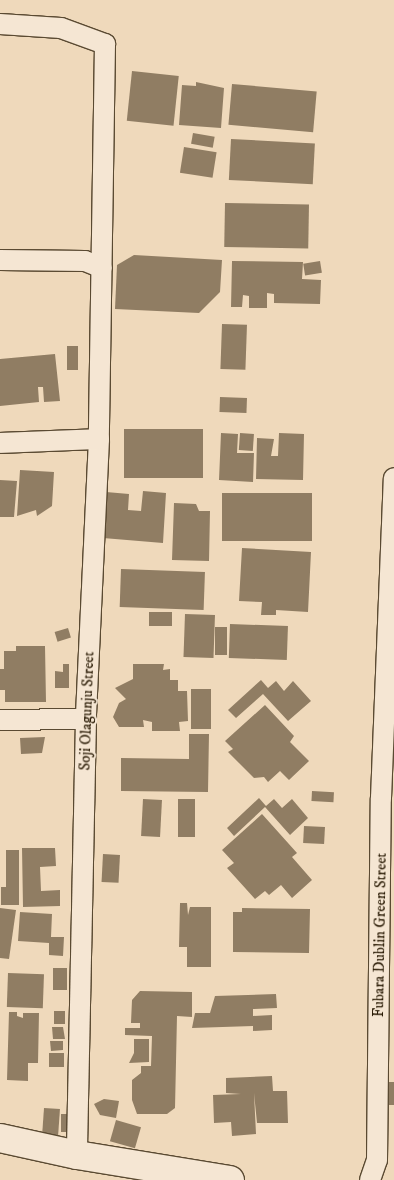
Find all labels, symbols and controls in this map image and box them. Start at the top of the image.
street label: Soji Olagunju Street [76,651,98,771]
street label: Fubara Dublin Green Street [370,853,390,1017]

